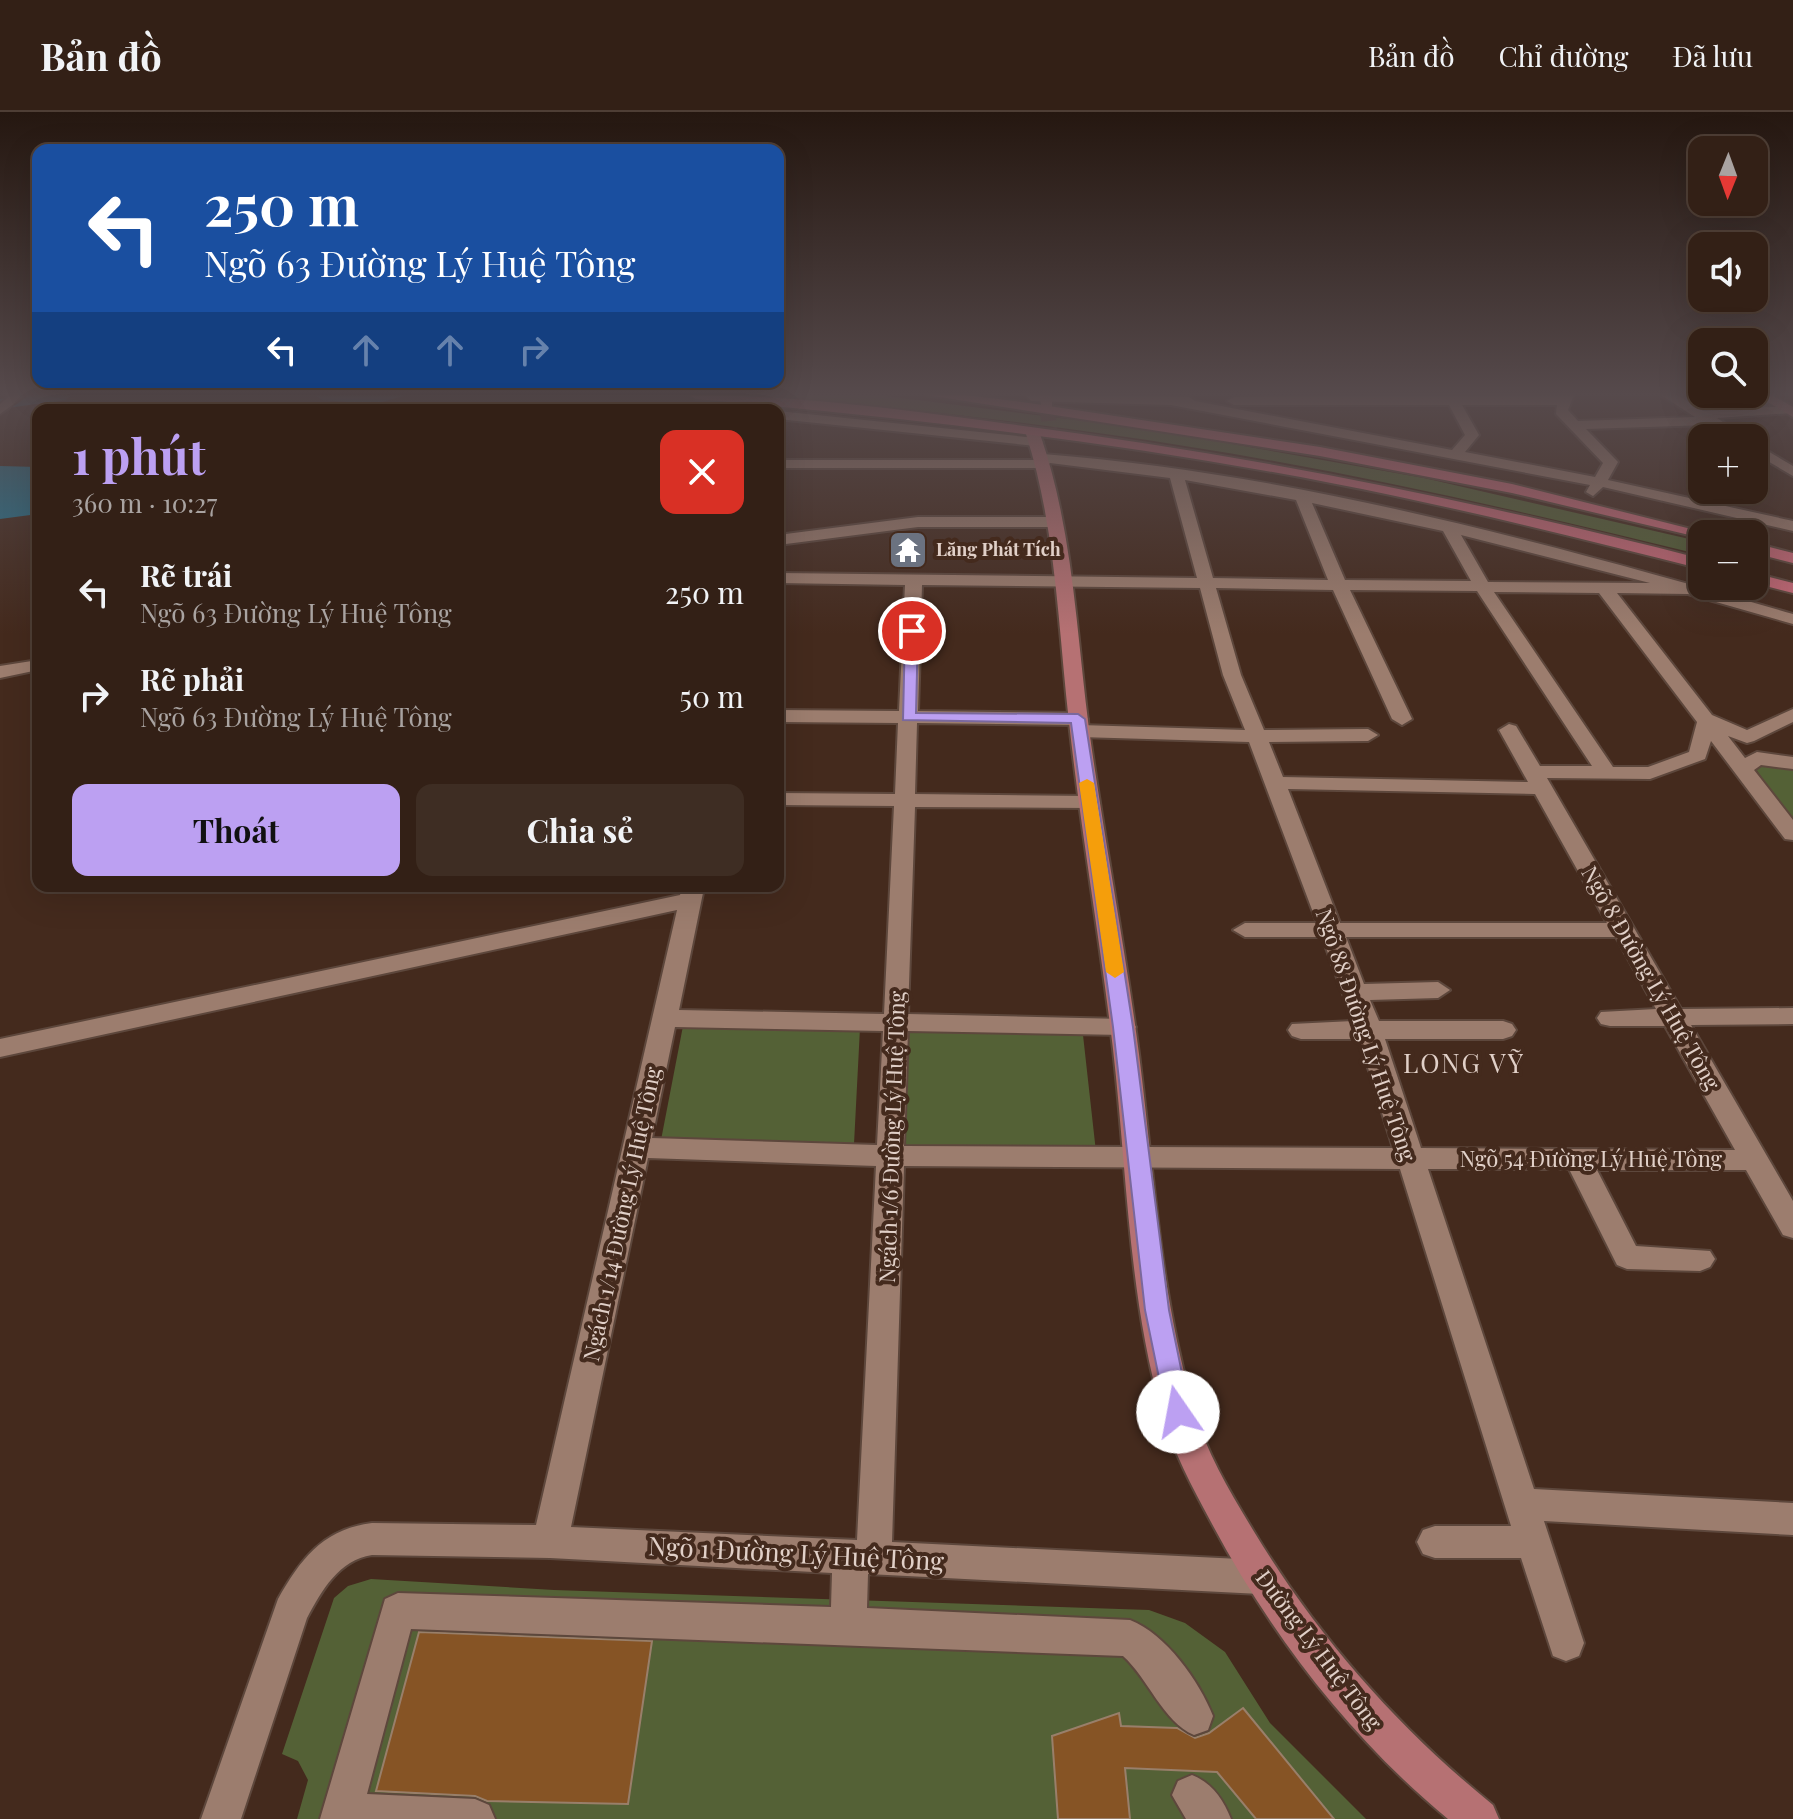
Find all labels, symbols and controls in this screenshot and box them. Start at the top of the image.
text: Bản đồ [40,30,162,81]
text: Bản đồ [1368,37,1455,74]
text: Chỉ đường [1499,37,1629,74]
text: Đã lưu [1673,37,1753,74]
north arrow [1688,136,1768,216]
map controls [1688,136,1768,600]
text: 250 m [204,166,359,241]
icon: left [72,176,176,280]
button: sound [1688,232,1768,312]
text: Ngõ 63 Đường Lý Huệ Tông [204,238,636,286]
icon: left [260,328,304,372]
icon: ahead [344,328,388,372]
icon: ahead [428,328,472,372]
icon: right [512,328,556,372]
button: search [1688,328,1768,408]
text: 1 phút [72,423,206,487]
button: + [1688,424,1768,504]
button: close [660,430,744,514]
text: 360 m · 10:27 [72,485,217,520]
button: − [1688,520,1768,600]
temple icon: Lăng Phát Tích [887,529,929,571]
place label: Lăng Phát Tích [936,537,1061,561]
text: Rẽ trái [140,555,232,595]
icon: left [72,570,116,614]
text: 250 m [665,572,744,612]
text: Ngõ 63 Đường Lý Huệ Tông [140,595,452,630]
pin [878,597,946,665]
icon: arrive [890,609,934,653]
text: Rẽ phải [140,659,244,699]
icon: right [72,674,116,718]
text: 50 m [679,676,744,716]
text: Ngõ 63 Đường Lý Huệ Tông [140,699,452,734]
button: Thoát [72,784,400,876]
button: Chia sẻ [416,784,744,876]
street label: Ngõ 8 Đường Lý Huệ Tông [1575,860,1729,1095]
street label: Ngõ 88 Đường Lý Huệ Tông [1310,904,1424,1165]
street label: Ngách 1/6 Đường Lý Huệ Tông [871,990,911,1284]
district label: LONG VỸ [1403,1045,1525,1080]
street label: Ngách 1/14 Đường Lý Huệ Tông [575,1063,667,1364]
street label: Ngõ 54 Đường Lý Huệ Tông [1460,1143,1723,1173]
position arrow [1136,1370,1220,1454]
street label: Ngõ 1 Đường Lý Huệ Tông [647,1527,945,1578]
street label: Đường Lý Huệ Tông [1250,1563,1390,1736]

